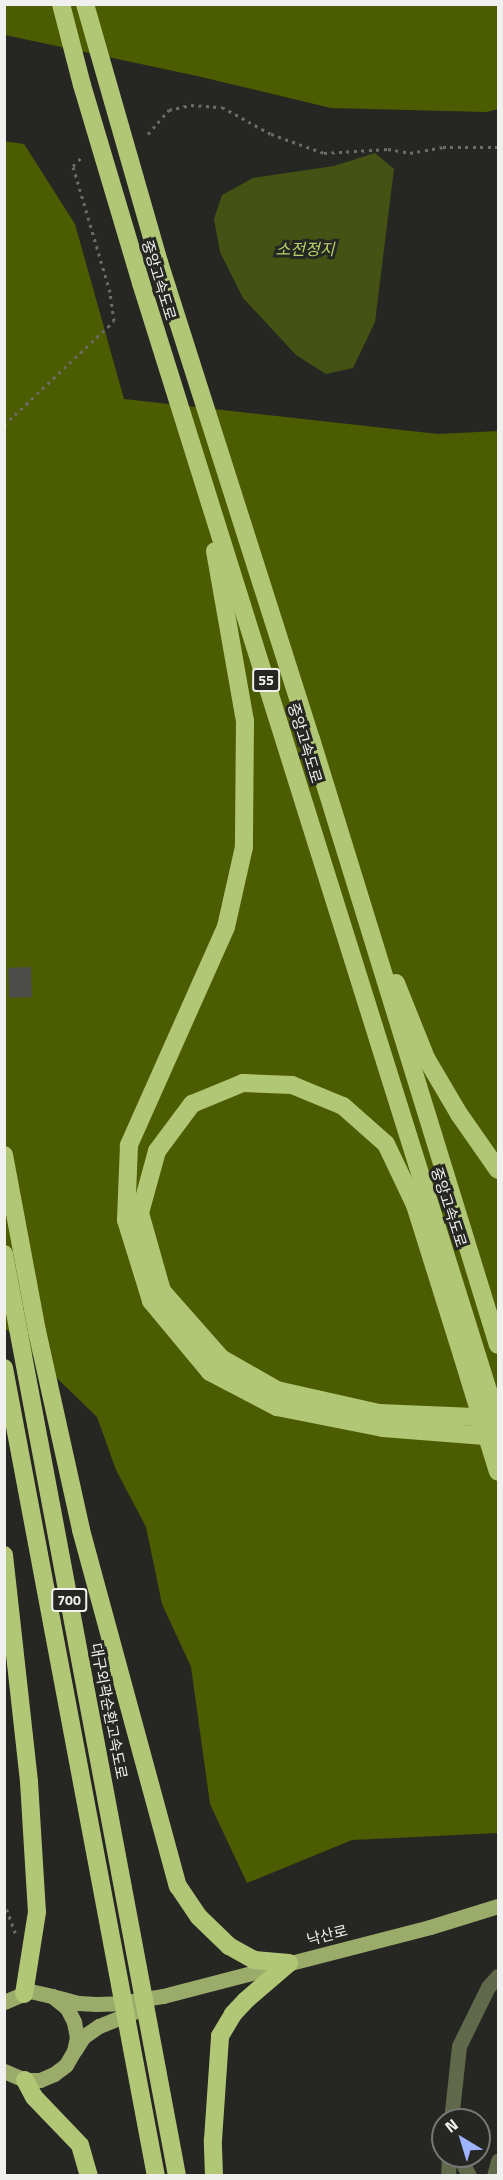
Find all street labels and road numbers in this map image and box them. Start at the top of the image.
street label: 중앙고속도로 [138,238,180,322]
road number: 55 [251,669,281,691]
street label: 중앙고속도로 [284,701,326,785]
street label: 중앙고속도로 [428,1165,470,1249]
road number: 700 [51,1589,87,1611]
street label: 대구외곽순환고속도로 [87,1642,131,1780]
street label: 낙산로 [305,1921,349,1949]

